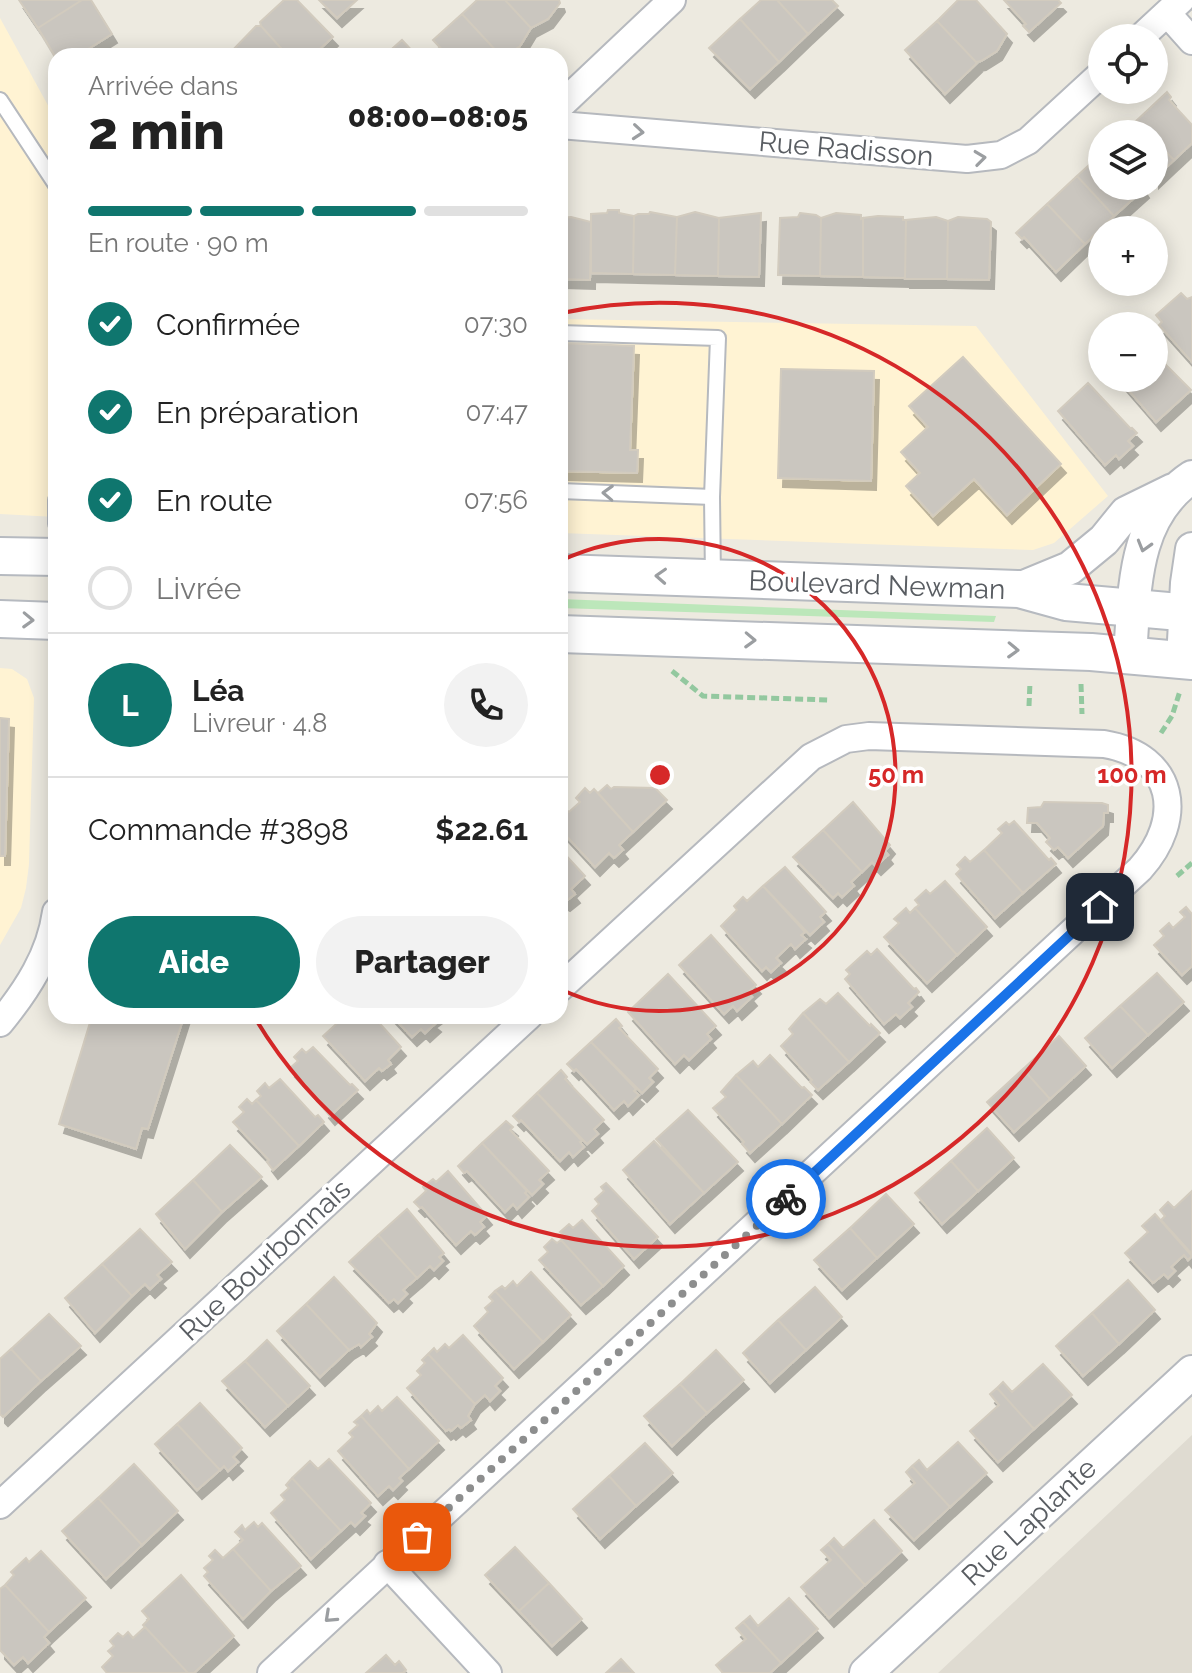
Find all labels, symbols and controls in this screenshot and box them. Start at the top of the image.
map controls [1088,24,1168,392]
button: locate [1088,24,1168,104]
text: Arrivée dans [88,71,238,101]
text: 08:00–08:05 [348,99,528,134]
text: 2 min [88,100,225,161]
button: layers [1088,120,1168,200]
one-way arrow [632,123,645,140]
street label: Rue Radisson [757,125,935,173]
one-way arrow [974,149,987,166]
button: + [1088,216,1168,296]
text: En route · 90 m [88,228,269,258]
icon: check [88,302,132,346]
text: Confirmée [156,307,300,342]
text: 07:30 [464,309,528,339]
button: − [1088,312,1168,392]
icon: check [88,390,132,434]
text: En préparation [156,395,359,430]
text: 07:47 [466,397,528,427]
icon: check [88,478,132,522]
text: En route [156,483,272,518]
text: 07:56 [464,485,528,515]
one-way arrow [601,485,614,502]
one-way arrow [1137,539,1153,552]
street label: Boulevard Newman [748,564,1006,606]
one-way arrow [654,568,667,585]
text: Livrée [156,571,241,606]
one-way arrow [22,612,35,629]
one-way arrow [744,632,757,649]
one-way arrow [1007,641,1020,658]
button: phone [444,663,528,747]
text: Léa [192,673,245,708]
text: L [121,688,139,723]
text: Livreur · 4.8 [192,708,327,738]
text: 50 m [868,760,924,789]
text: 100 m [1097,760,1167,789]
centre of rings [646,761,674,789]
text: Commande #3898 [88,812,349,847]
text: $22.61 [435,812,528,847]
pin [1066,873,1134,941]
icon: home [1078,885,1122,929]
button: Aide [88,916,300,1008]
button: Partager [316,916,528,1008]
courier [746,1159,826,1239]
street label: Rue Bourbonnais [173,1172,357,1348]
icon: bike [764,1177,808,1221]
street label: Rue Laplante [955,1451,1103,1593]
pin [383,1503,451,1571]
icon: bag [395,1515,439,1559]
one-way arrow [325,1608,339,1623]

